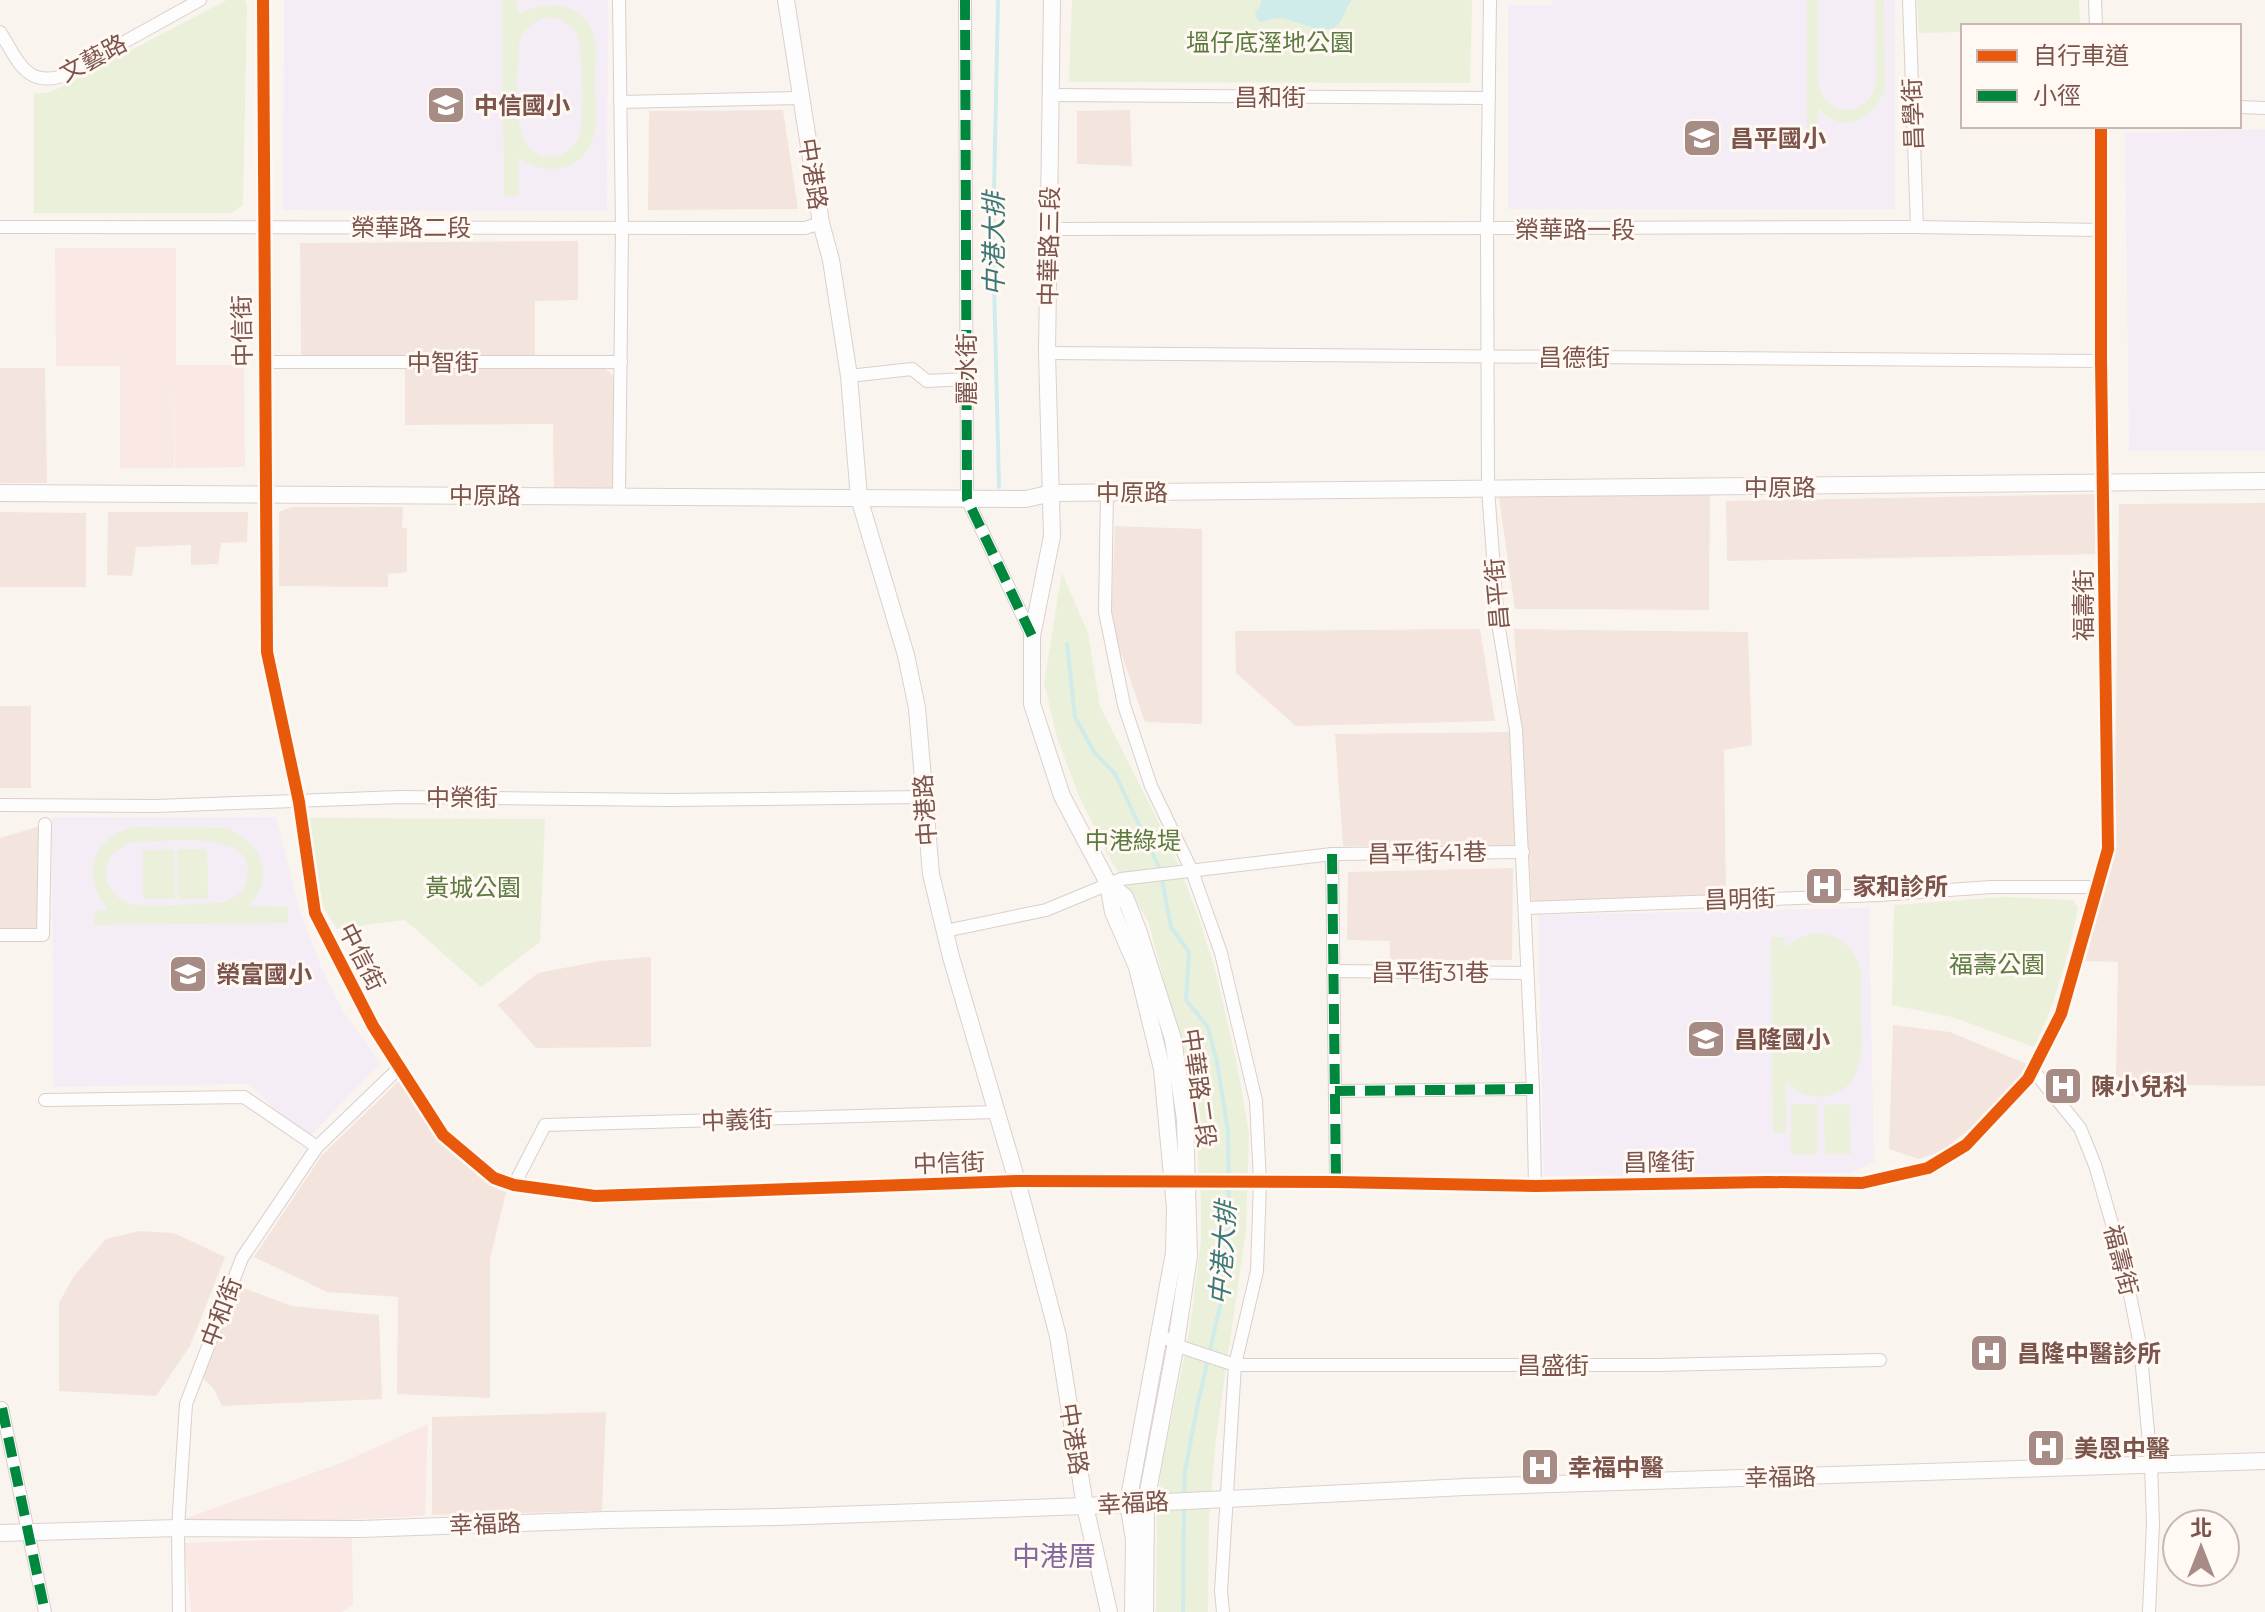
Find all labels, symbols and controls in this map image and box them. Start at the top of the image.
legend [1961,24,2241,128]
street label: 文藝路 [54,28,132,88]
park label: 塭仔底溼地公園 [1186,28,1354,57]
text: 自行車道 [2033,41,2129,70]
street label: 昌學街 [1897,78,1929,150]
text: 小徑 [2033,81,2081,110]
street label: 昌和街 [1234,83,1306,112]
school or university icon: 中信國小 [425,84,467,126]
place label: 中信國小 [474,91,570,120]
school or university icon: 昌平國小 [1681,117,1723,159]
place label: 昌平國小 [1730,124,1826,153]
street label: 中港路 [793,136,833,212]
street label: 中華路三段 [1033,186,1065,306]
water label: 中港大排 [978,189,1010,296]
street label: 榮華路二段 [351,213,471,242]
street label: 榮華路一段 [1515,215,1635,244]
street label: 中信街 [227,295,257,367]
street label: 麗水街 [952,333,981,405]
street label: 昌德街 [1538,343,1610,372]
street label: 中智街 [407,348,479,377]
street label: 中原路 [1744,473,1816,502]
street label: 中原路 [1096,478,1168,507]
street label: 中原路 [449,481,521,510]
street label: 昌平街 [1479,557,1515,631]
street label: 福壽街 [2069,569,2098,641]
street label: 中港路 [908,773,942,847]
street label: 中榮街 [426,783,498,812]
park label: 中港綠堤 [1085,826,1181,855]
street label: 昌平街41巷 [1367,837,1487,869]
hospital icon: 家和診所 [1803,865,1845,907]
place label: 家和診所 [1852,872,1948,901]
park label: 黃城公園 [425,873,521,902]
street label: 昌明街 [1704,883,1776,915]
street label: 中信街 [333,918,391,996]
park label: 福壽公園 [1949,950,2045,979]
school or university icon: 榮富國小 [167,953,209,995]
street label: 昌平街31巷 [1371,958,1489,987]
place label: 榮富國小 [216,960,312,989]
school or university icon: 昌隆國小 [1685,1018,1727,1060]
place label: 昌隆國小 [1734,1025,1830,1054]
street label: 中華路二段 [1176,1027,1222,1149]
hospital icon: 陳小兒科 [2042,1065,2084,1107]
place label: 陳小兒科 [2091,1072,2187,1101]
street label: 中義街 [701,1104,773,1136]
street label: 中信街 [913,1147,985,1179]
street label: 昌隆街 [1623,1147,1695,1177]
water label: 中港大排 [1203,1197,1243,1306]
street label: 福壽街 [2098,1222,2144,1298]
street label: 中和街 [195,1273,247,1351]
hospital icon: 昌隆中醫診所 [1968,1332,2010,1374]
place label: 昌隆中醫診所 [2017,1339,2161,1368]
street label: 昌盛街 [1517,1351,1589,1380]
street label: 中港路 [1054,1401,1094,1477]
hospital icon: 美恩中醫 [2025,1427,2067,1469]
place label: 美恩中醫 [2074,1434,2170,1463]
hospital icon: 幸福中醫 [1519,1446,1561,1488]
place label: 幸福中醫 [1568,1453,1664,1482]
street label: 幸福路 [1744,1462,1816,1492]
street label: 幸福路 [1096,1487,1170,1519]
street label: 幸福路 [449,1508,521,1540]
north arrow [2161,1508,2241,1588]
text: 北 [2190,1515,2212,1542]
district label: 中港厝 [1012,1539,1096,1573]

